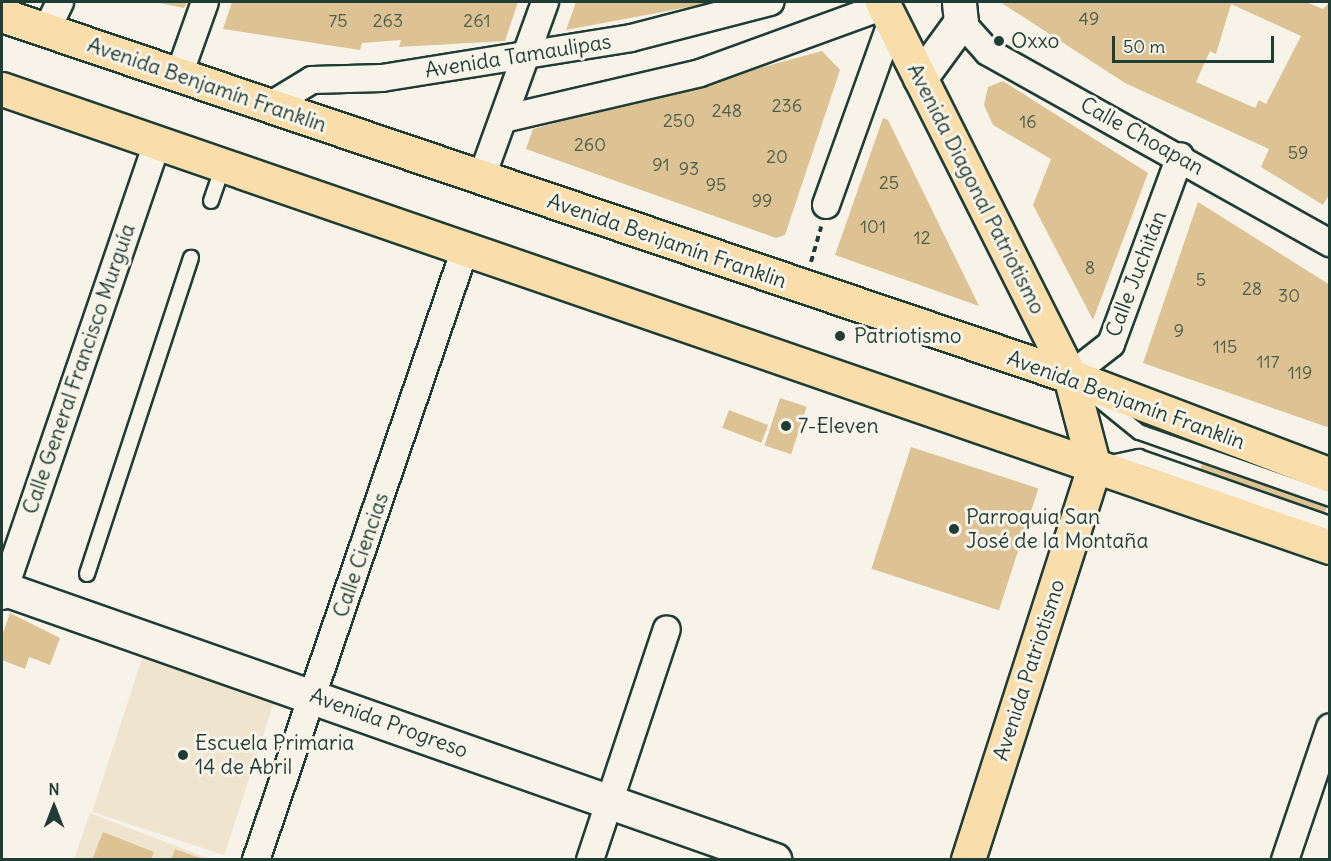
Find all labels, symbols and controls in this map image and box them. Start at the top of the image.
house number: 49 [1079,8,1099,30]
house number: 75 [328,10,348,32]
house number: 263 [373,10,403,32]
house number: 261 [463,10,491,32]
scale bar [1115,24,1277,62]
place label: Oxxo [1011,28,1059,54]
street label: Avenida Tamaulipas [423,29,613,83]
street label: Avenida Benjamín Franklin [84,32,330,138]
marker: Oxxo [992,34,1006,48]
text: 50 m [1123,35,1165,58]
street label: Avenida Diagonal Patriotismo [902,60,1050,318]
street label: Calle Choapan [1076,92,1208,180]
house number: 236 [772,95,802,117]
house number: 248 [712,100,742,122]
house number: 250 [663,110,695,132]
house number: 16 [1019,111,1037,133]
house number: 260 [574,134,606,156]
house number: 59 [1288,142,1308,164]
house number: 20 [766,146,788,168]
house number: 91 [652,154,670,176]
house number: 93 [679,158,699,180]
house number: 25 [879,172,899,194]
house number: 95 [706,174,726,196]
street label: Avenida Benjamín Franklin [544,188,790,294]
house number: 99 [752,190,772,212]
street label: Calle Juchitán [1100,207,1172,341]
house number: 101 [860,216,886,238]
street label: Calle General Francisco Murguía [17,221,141,517]
house number: 12 [913,227,931,249]
house number: 8 [1085,257,1095,279]
house number: 5 [1196,269,1206,291]
house number: 28 [1242,278,1262,300]
house number: 30 [1278,285,1300,307]
house number: 9 [1174,320,1184,342]
place label: Patriotismo [854,323,962,349]
marker: Patriotismo [831,327,849,345]
house number: 115 [1213,336,1237,358]
street label: Avenida Benjamín Franklin [1004,345,1248,455]
house number: 117 [1256,351,1280,373]
house number: 119 [1288,362,1312,384]
place label: 7-Eleven [798,413,879,439]
marker: 7-Eleven [779,419,793,433]
street label: Calle Ciencias [328,489,394,621]
place label: Parroquia San José de la Montaña [966,504,1148,554]
marker: Parroquia San José de la Montaña [947,522,961,536]
street label: Avenida Patriotismo [988,576,1070,764]
street label: Avenida Progreso [307,683,471,763]
place label: Escuela Primaria 14 de Abril [195,730,354,780]
marker: Escuela Primaria 14 de Abril [176,748,190,762]
north arrow [24,777,84,837]
text: N [48,779,60,799]

